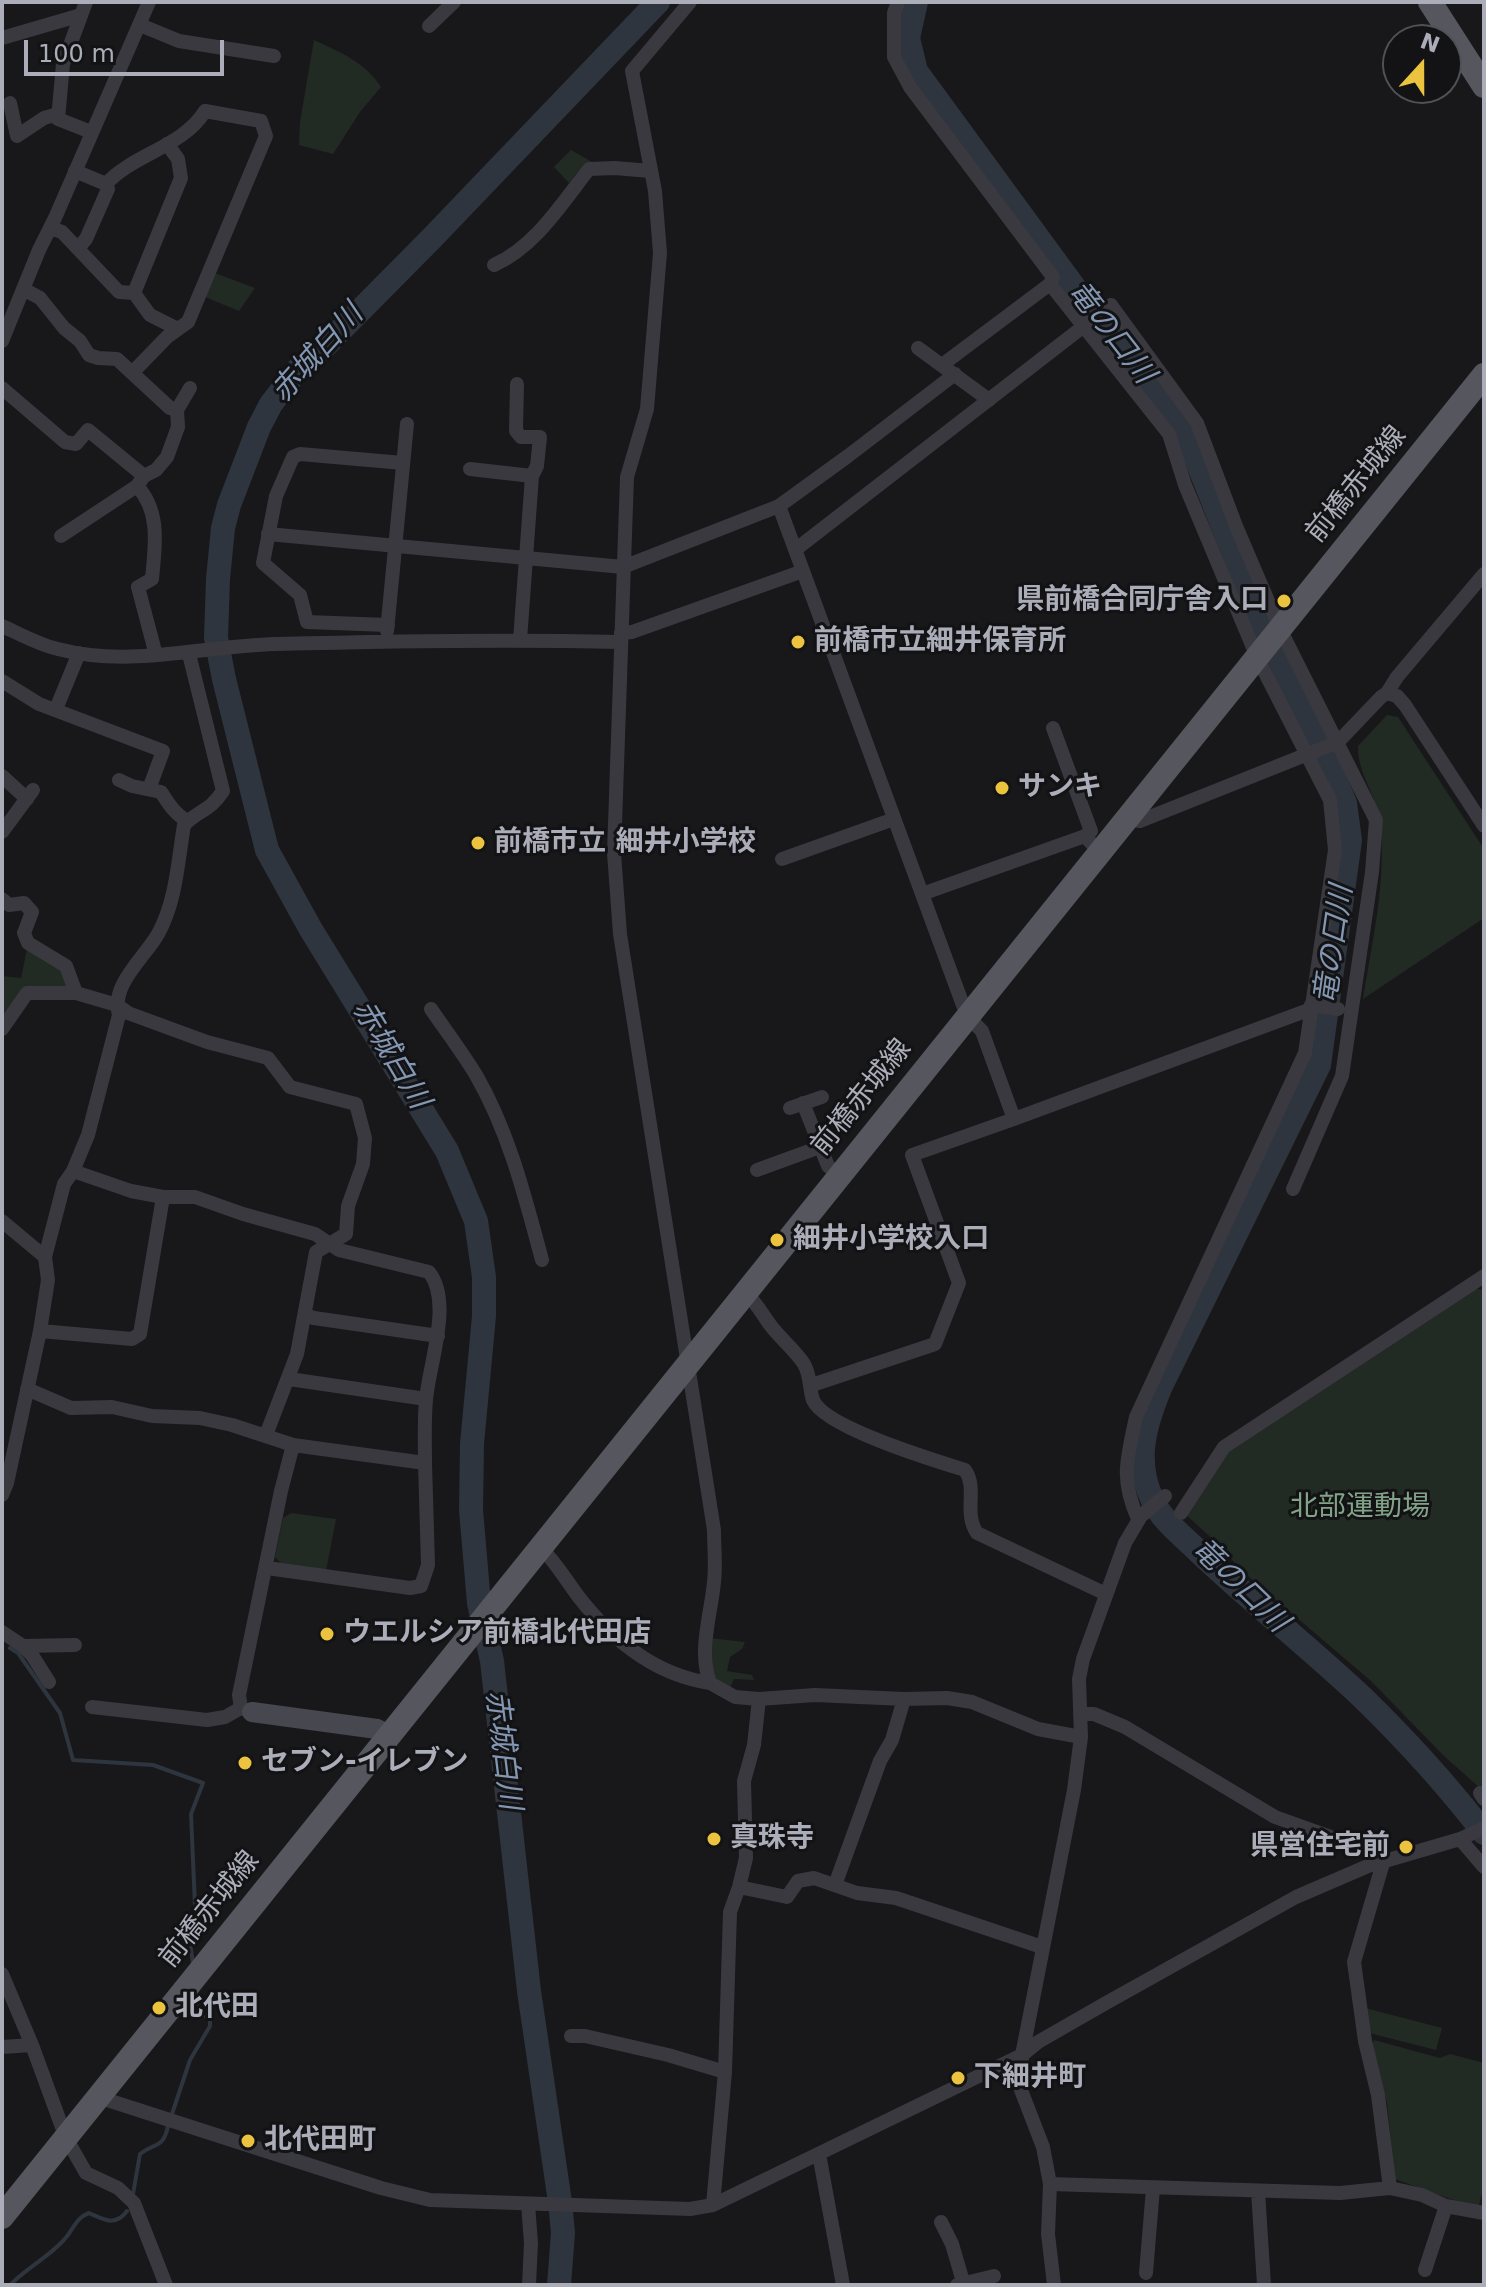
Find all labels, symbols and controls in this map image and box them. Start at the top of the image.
scale bar [28,24,228,74]
north arrow [1382,24,1462,104]
text: N [1417,28,1443,58]
text: 100 m [38,40,115,68]
water label: 竜の口川 [1059,275,1161,391]
water label: 赤城白川 [264,297,372,411]
street label: 前橋赤城線 [1300,420,1414,550]
place label: 県前橋合同庁舎入口 [1016,584,1268,618]
marker: 県前橋合同庁舎入口 [1275,592,1293,610]
place label: 前橋市立細井保育所 [814,625,1066,659]
marker: 前橋市立細井保育所 [789,633,807,651]
place label: サンキ [1018,771,1102,805]
marker: サンキ [993,779,1011,797]
place label: 前橋市立 細井小学校 [494,826,756,860]
marker: 前橋市立 細井小学校 [469,834,487,852]
water label: 竜の口川 [1309,883,1361,1007]
water label: 赤城白川 [344,994,436,1116]
street label: 前橋赤城線 [805,1033,919,1163]
place label: 細井小学校入口 [793,1223,989,1257]
marker: 細井小学校入口 [768,1231,786,1249]
park label: 北部運動場 [1290,1491,1430,1525]
water label: 竜の口川 [1183,1531,1295,1641]
place label: ウエルシア前橋北代田店 [343,1617,651,1651]
marker: ウエルシア前橋北代田店 [318,1625,336,1643]
water label: 赤城白川 [477,1688,527,1812]
place label: セブン-イレブン [261,1746,469,1780]
marker: セブン-イレブン [236,1754,254,1772]
place label: 真珠寺 [730,1822,814,1856]
marker: 真珠寺 [705,1830,723,1848]
place label: 県営住宅前 [1250,1830,1390,1864]
marker: 県営住宅前 [1397,1838,1415,1856]
street label: 前橋赤城線 [153,1845,267,1975]
place label: 北代田 [175,1991,259,2025]
marker: 北代田 [150,1999,168,2017]
place label: 下細井町 [974,2061,1086,2095]
marker: 下細井町 [949,2069,967,2087]
place label: 北代田町 [264,2124,376,2158]
marker: 北代田町 [239,2132,257,2150]

